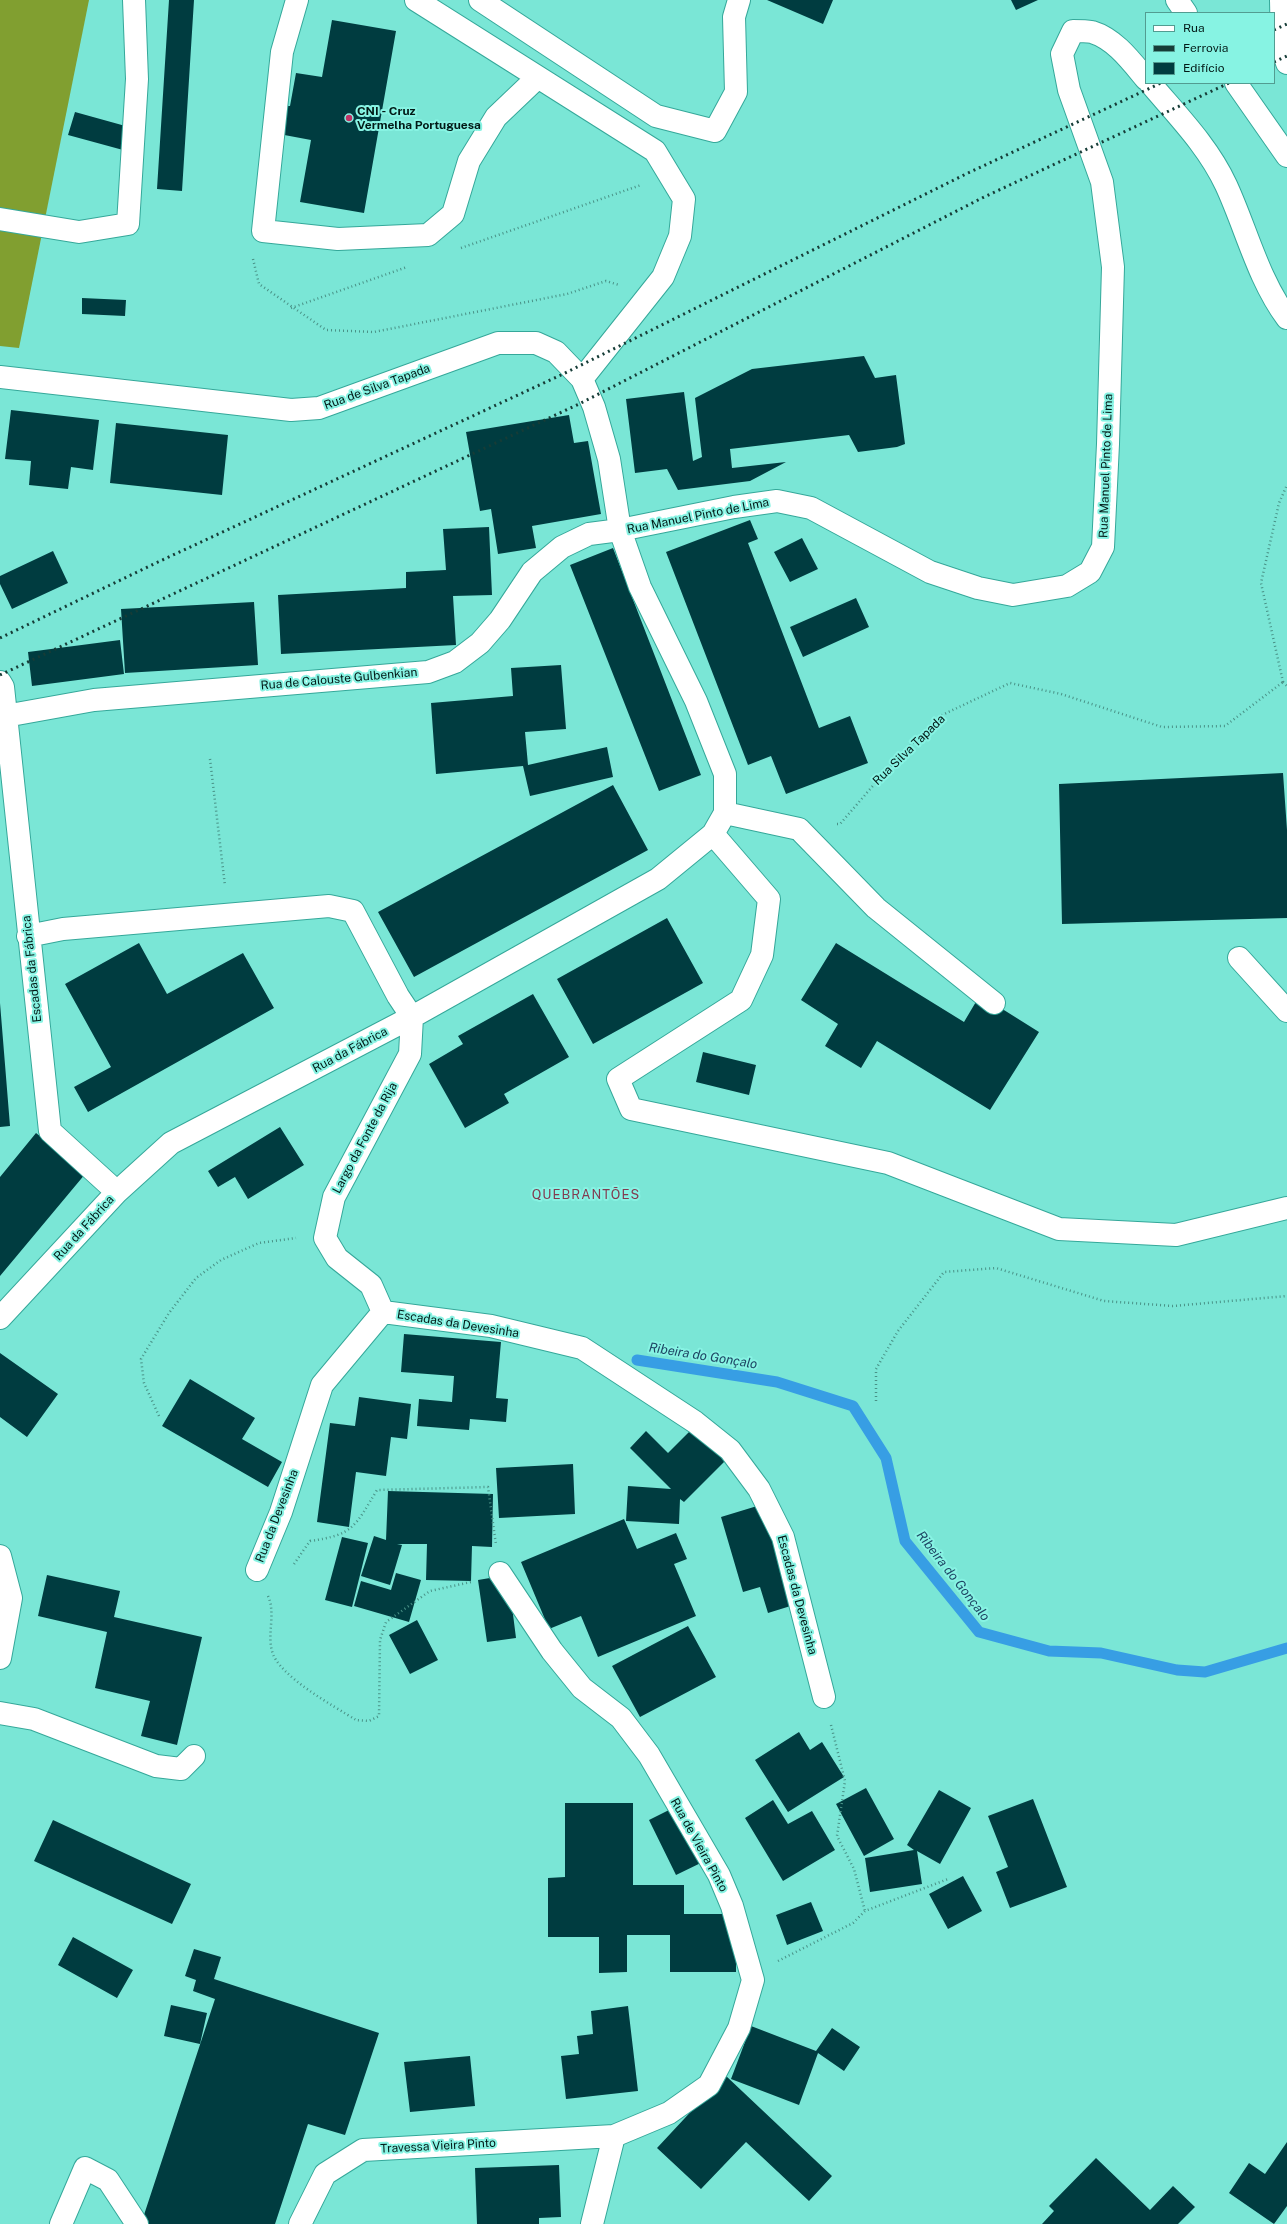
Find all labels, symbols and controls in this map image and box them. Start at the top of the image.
legend [1145,12,1275,84]
text: Rua [1183,21,1205,35]
text: Ferrovia [1183,41,1228,55]
text: Edifício [1183,61,1224,75]
place label: CNI - Cruz Vermelha Portuguesa [357,104,481,132]
marker: CNI - Cruz Vermelha Portuguesa [344,113,354,123]
street label: Rua de Silva Tapada [322,361,432,413]
street label: Rua Manuel Pinto de Lima [1096,394,1116,538]
street label: Rua Manuel Pinto de Lima [626,495,770,537]
street label: Rua de Calouste Gulbenkian [260,665,418,693]
street label: Rua Silva Tapada [870,712,948,788]
street label: Escadas da Fábrica [19,915,45,1023]
street label: Rua da Fábrica [310,1024,390,1076]
street label: Largo da Fonte da Rija [330,1080,400,1196]
district label: QUEBRANTÕES [532,1187,640,1203]
street label: Rua da Fábrica [51,1192,117,1264]
street label: Escadas da Devesinha [396,1307,520,1341]
water label: Ribeira do Gonçalo [648,1340,758,1372]
street label: Rua da Devesinha [253,1467,301,1565]
water label: Ribeira do Gonçalo [913,1528,993,1624]
street label: Escadas da Devesinha [774,1534,820,1656]
street label: Rua de Vieira Pinto [667,1796,731,1894]
street label: Travessa Vieira Pinto [380,2136,496,2156]

